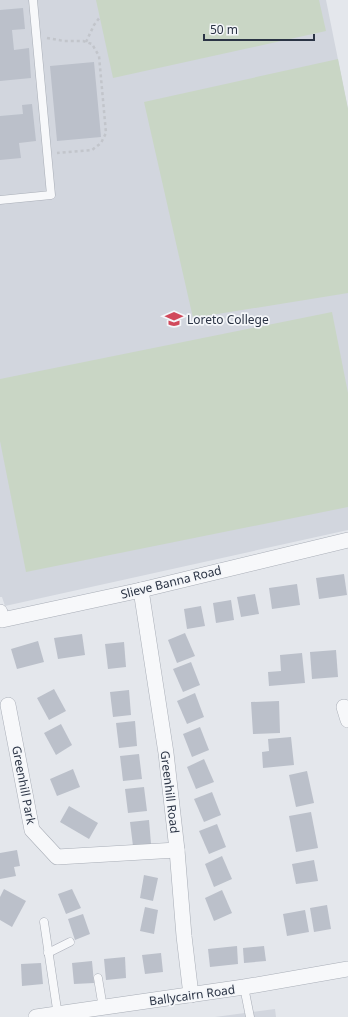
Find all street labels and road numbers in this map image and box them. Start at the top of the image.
street label: Slieve Banna Road [119,561,223,603]
street label: Greenhill Park [8,744,40,826]
street label: Greenhill Road [157,750,183,834]
street label: Ballycairn Road [148,981,236,1009]

